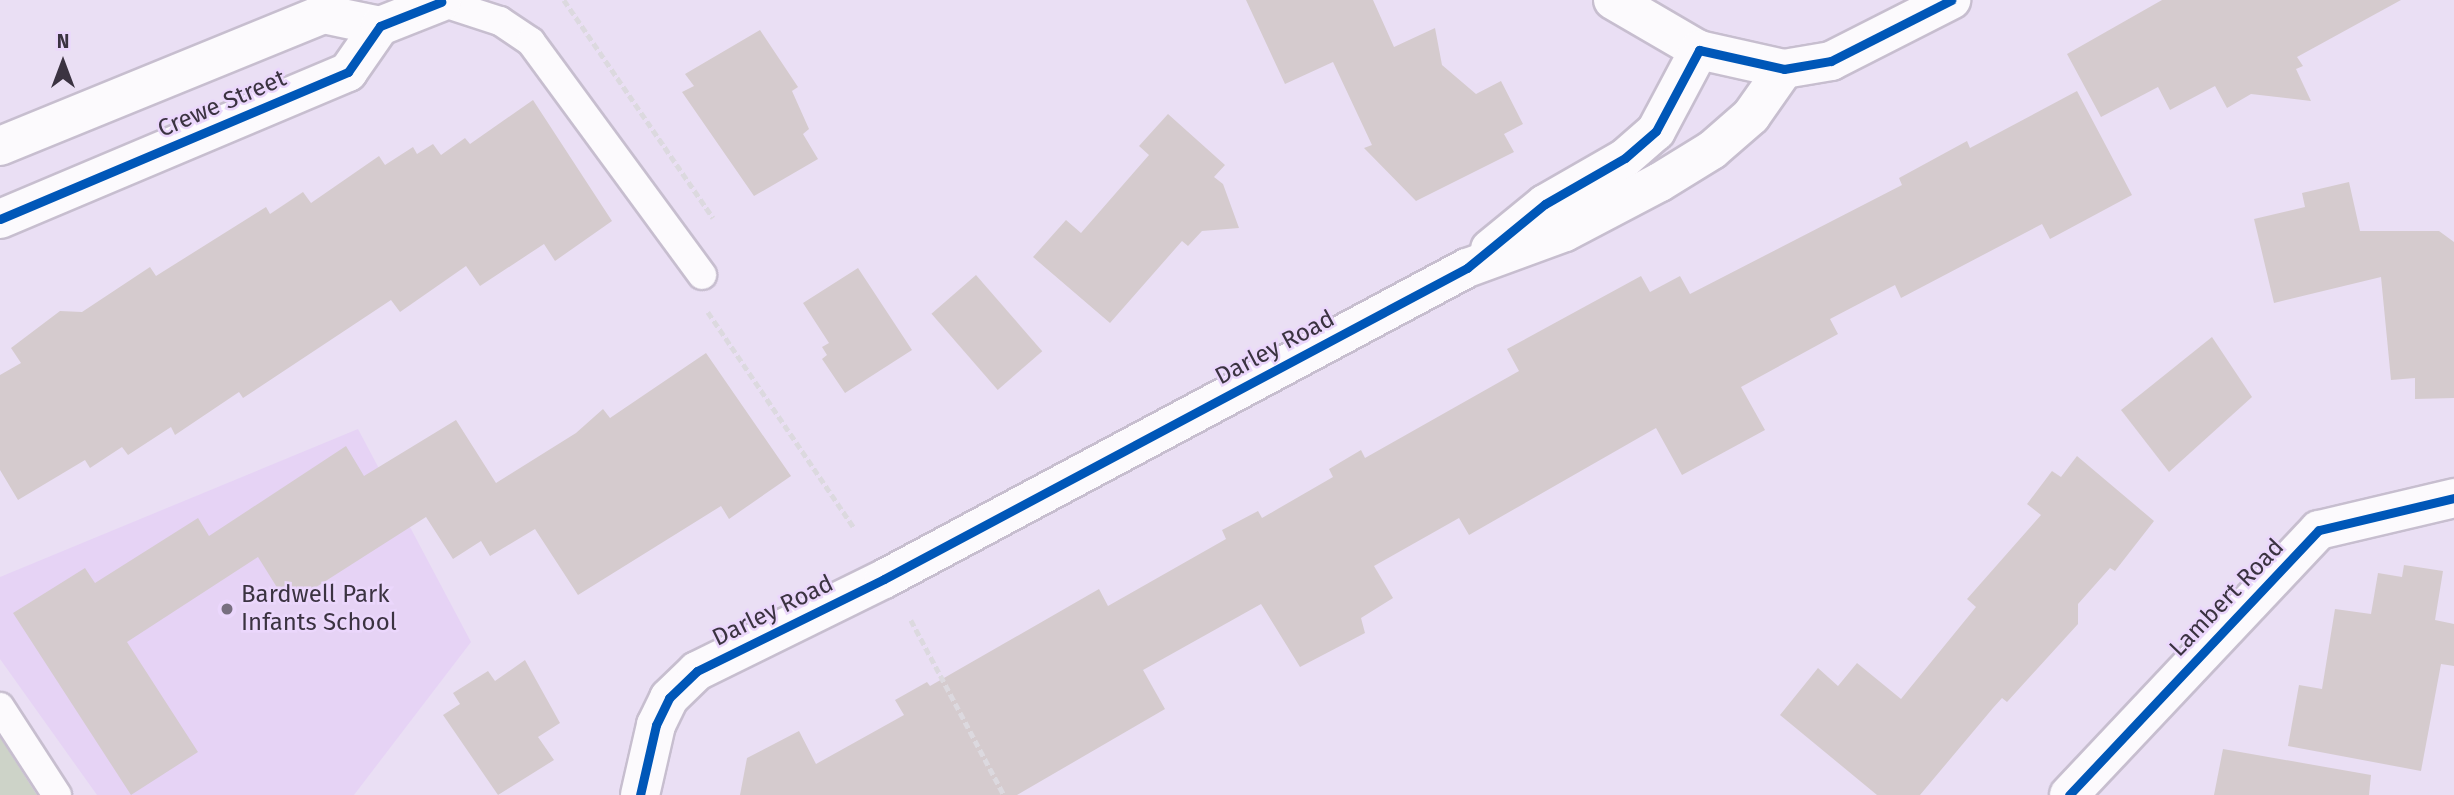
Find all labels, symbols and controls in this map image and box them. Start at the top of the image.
north arrow [28,28,98,98]
text: N [57,30,69,53]
street label: Crewe Street [154,64,290,144]
street label: Darley Road [1210,305,1340,391]
street label: Lambert Road [2164,533,2290,663]
street label: Darley Road [708,569,838,653]
place label: Bardwell Park Infants School [241,581,397,637]
marker: Bardwell Park Infants School [219,601,235,617]

